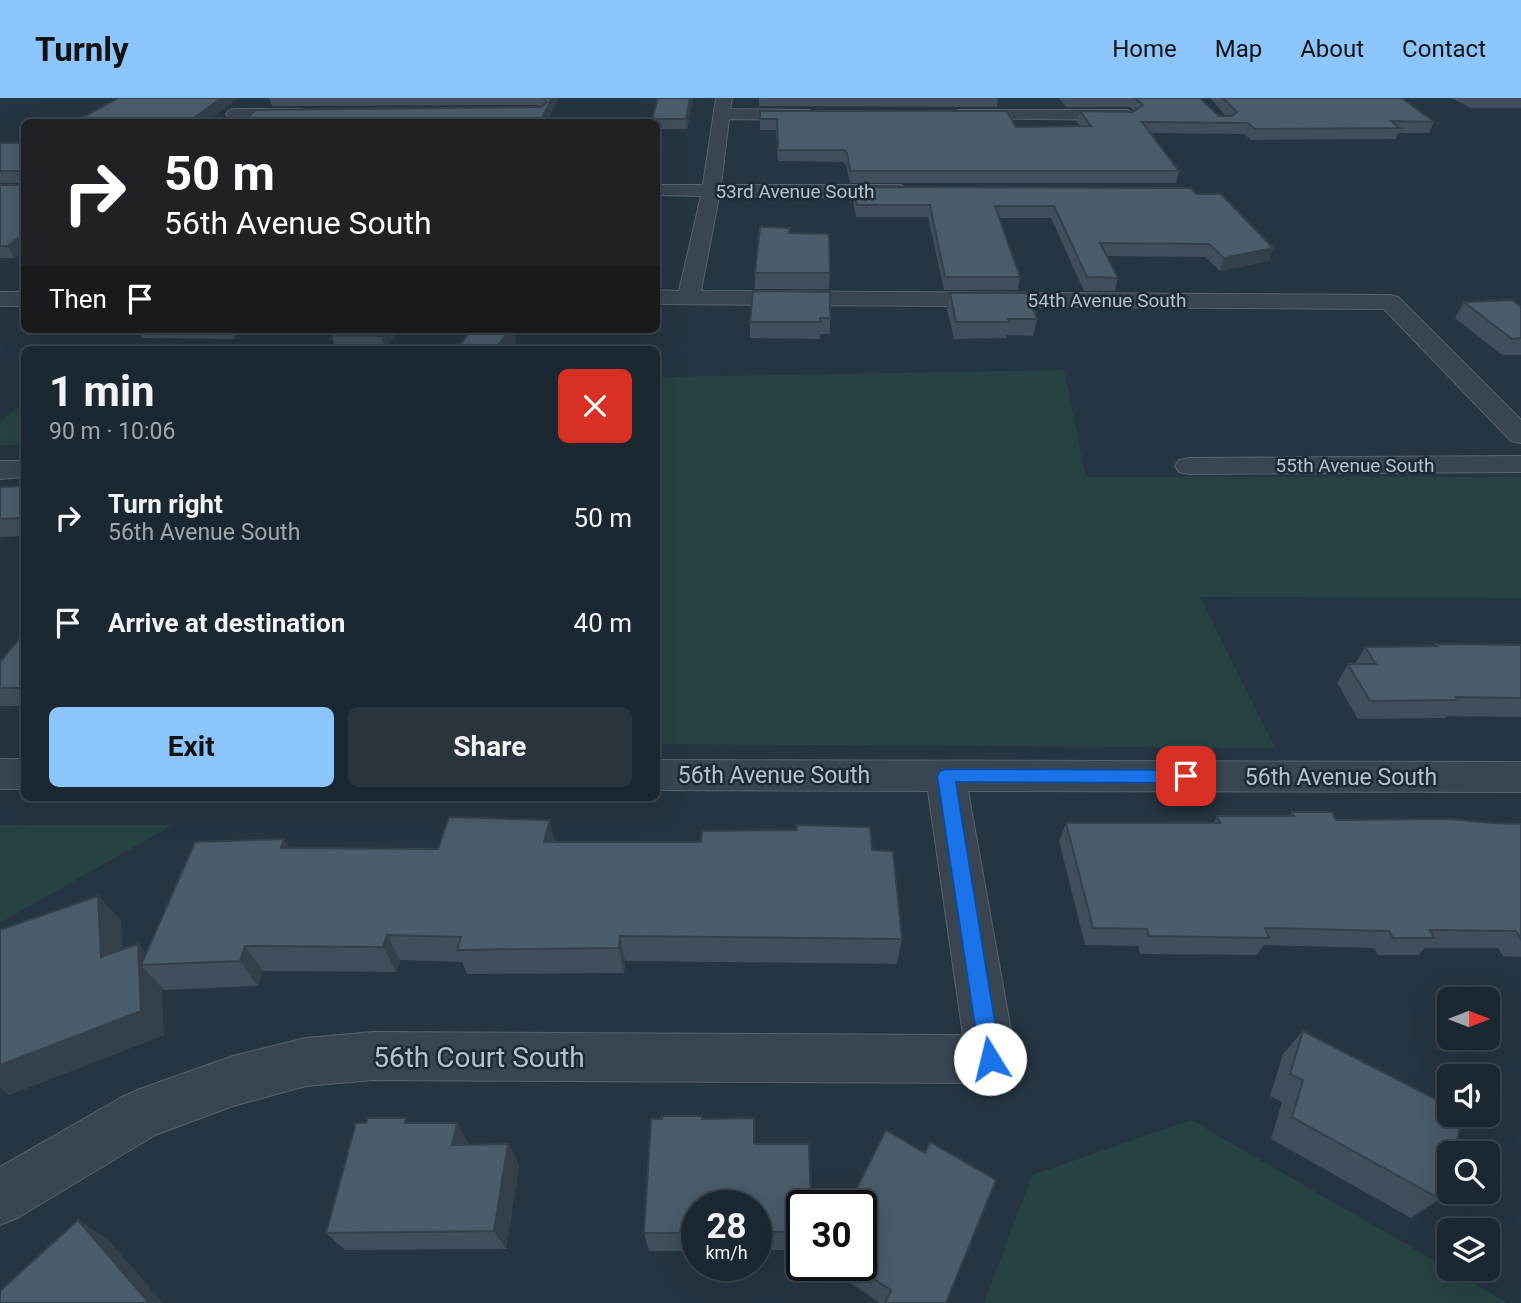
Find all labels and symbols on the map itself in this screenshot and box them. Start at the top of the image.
street label: 53rd Avenue South [715,180,875,203]
street label: 54th Avenue South [1028,289,1186,312]
street label: 55th Avenue South [1276,454,1434,477]
pin [1156,746,1216,806]
street label: 56th Avenue South [678,762,870,789]
street label: 56th Avenue South [1245,764,1437,791]
north arrow [1437,987,1500,1050]
position arrow [953,1022,1027,1096]
street label: 56th Court South [373,1041,585,1074]
speed limit sign: 30 [786,1190,877,1281]

